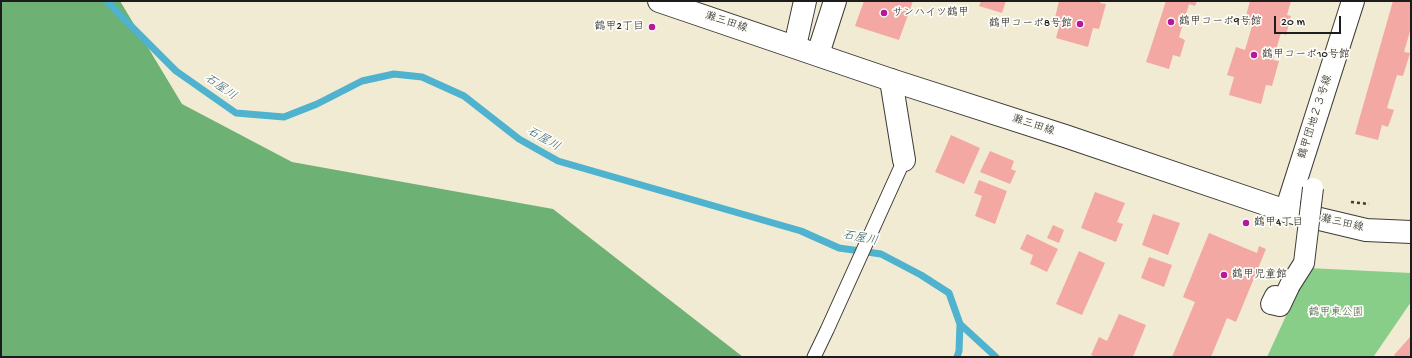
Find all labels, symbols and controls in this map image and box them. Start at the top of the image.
place label: サンハイツ鶴甲 [892,6,969,20]
marker: サンハイツ鶴甲 [879,8,889,18]
scale bar [1276,8,1343,34]
street label: 灘三田線 [703,10,749,36]
place label: 鶴甲コーポ9号館 [1179,15,1262,29]
text: 20 m [1281,16,1305,30]
place label: 鶴甲コーポ8号館 [989,17,1072,31]
marker: 鶴甲コーポ9号館 [1166,17,1176,27]
marker: 鶴甲コーポ8号館 [1075,19,1085,29]
place label: 鶴甲2丁目 [595,20,644,34]
marker: 鶴甲2丁目 [647,22,657,32]
place label: 鶴甲コーポ10号館 [1262,48,1350,62]
marker: 鶴甲コーポ10号館 [1249,50,1259,60]
water label: 石屋川 [201,72,239,104]
street label: 鶴甲団地２３号線 [1296,73,1336,161]
street label: 灘三田線 [1010,113,1056,139]
water label: 石屋川 [524,125,562,155]
street label: 灘三田線 [1319,213,1365,235]
place label: 鶴甲4丁目 [1254,216,1303,230]
marker: 鶴甲4丁目 [1241,218,1251,228]
water label: 石屋川 [841,228,879,250]
place label: 鶴甲児童館 [1232,268,1287,282]
marker: 鶴甲児童館 [1219,270,1229,280]
park label: 鶴甲東公園 [1309,306,1363,320]

